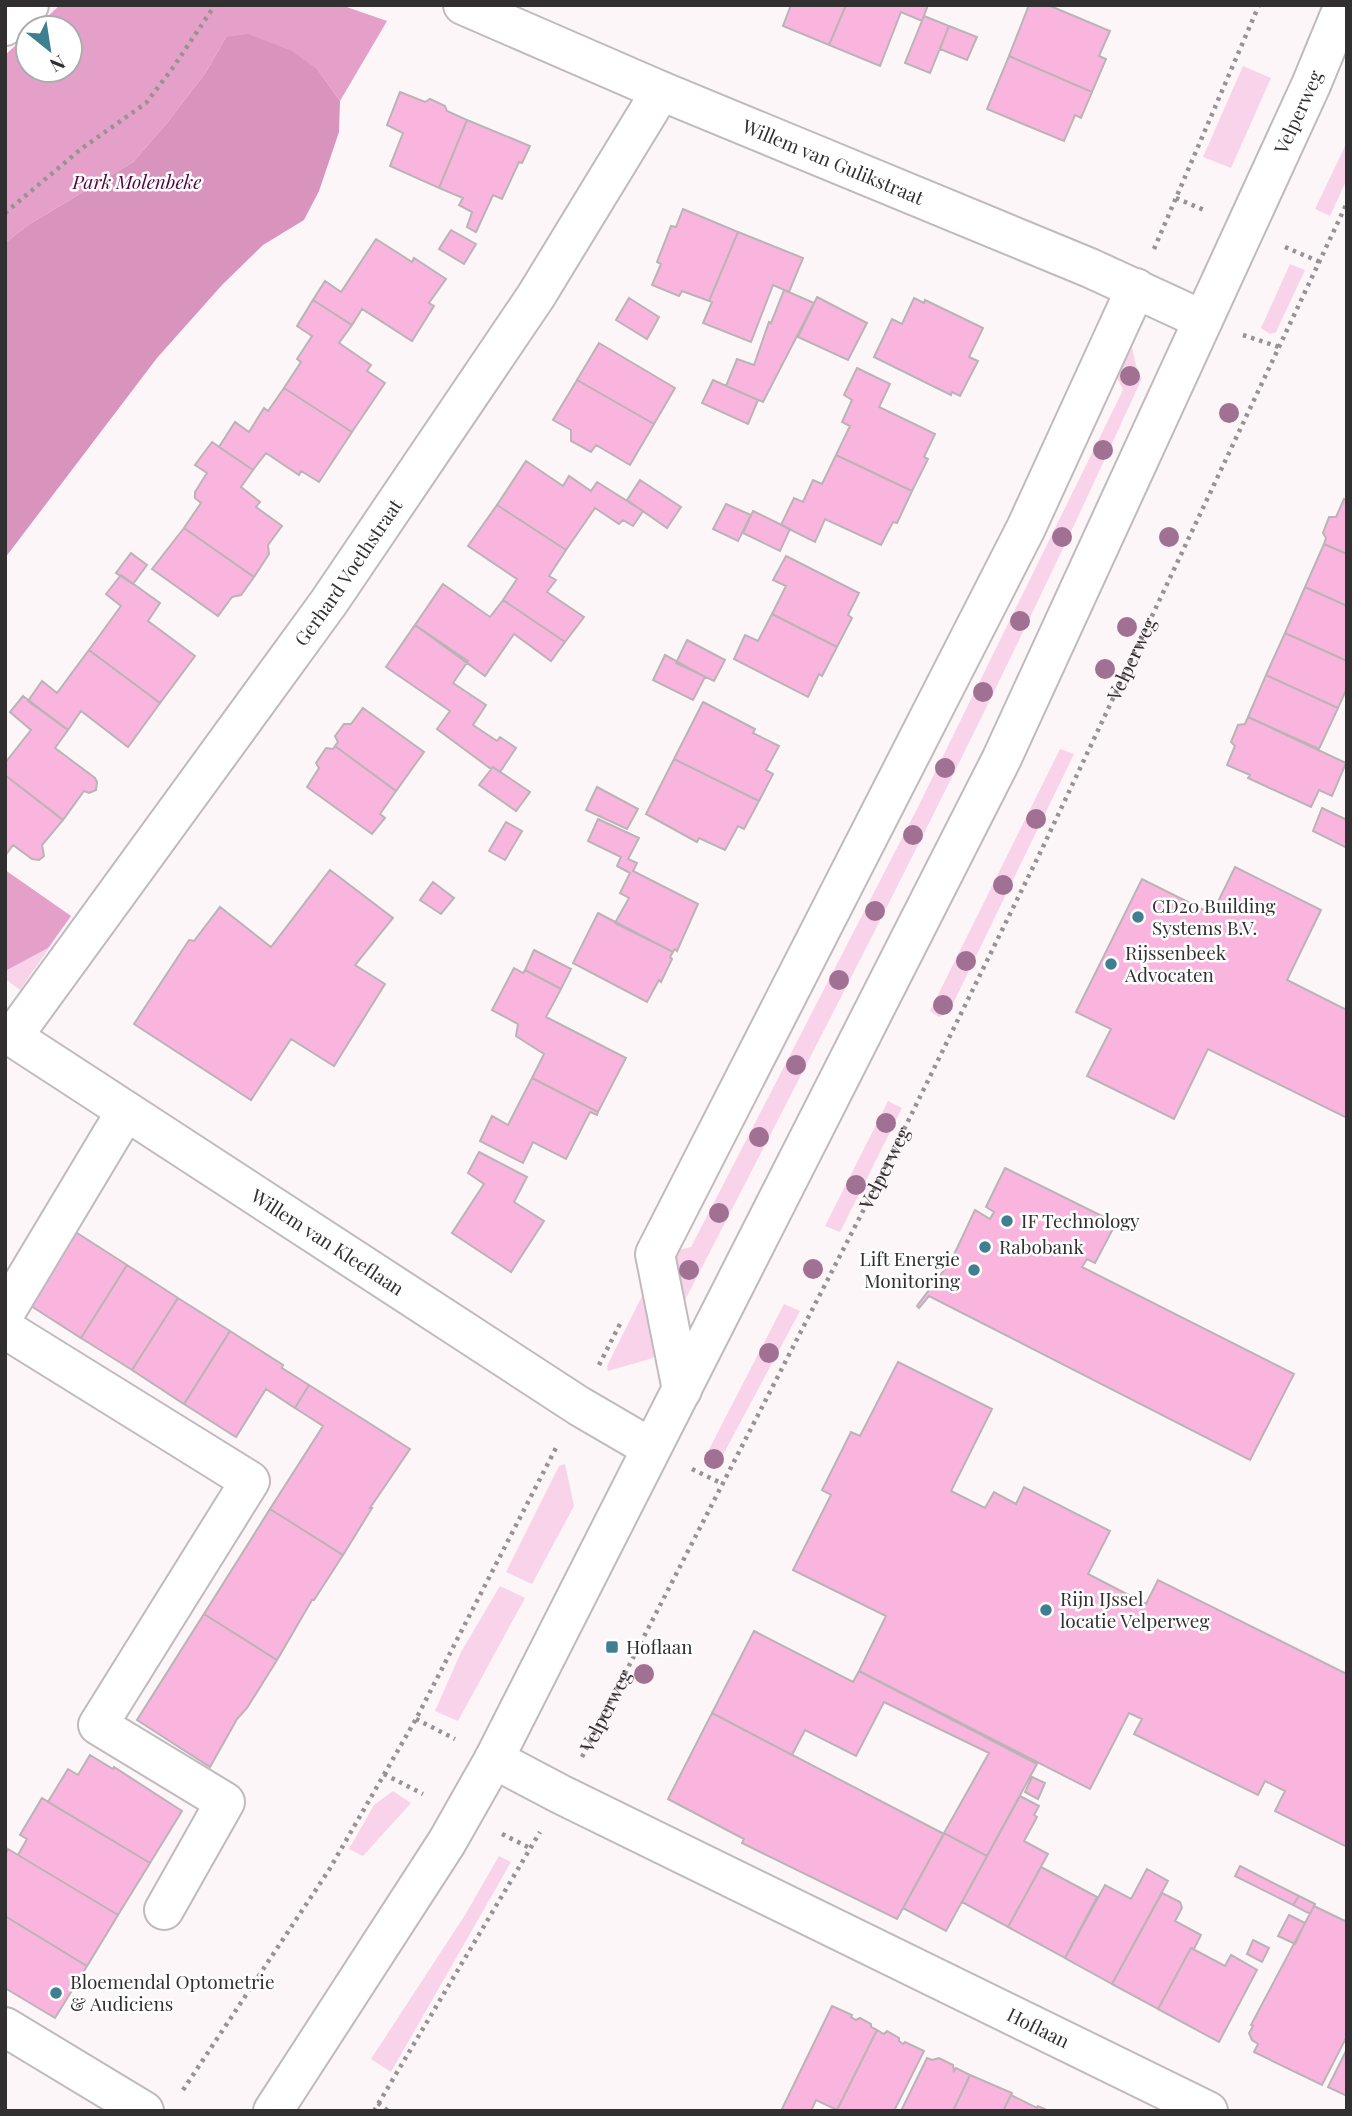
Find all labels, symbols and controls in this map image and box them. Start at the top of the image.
north arrow [14,14,84,84]
text: N [45,50,70,79]
street label: Velperweg [1267,66,1328,159]
street label: Willem van Gulikstraat [738,112,928,210]
park label: Park Molenbeke [72,168,202,194]
street label: Gerhard Voethstraat [287,493,407,651]
street label: Velperweg [1100,613,1162,705]
place label: CD20 Building Systems B.V. [1152,892,1276,940]
marker: CD20 Building Systems B.V. [1130,909,1146,925]
place label: Rijssenbeek Advocaten [1124,939,1227,987]
marker: Rijssenbeek Advocaten [1103,956,1119,972]
street label: Velperweg [852,1122,915,1214]
street label: Willem van Kleeflaan [246,1181,410,1301]
place label: IF Technology [1021,1207,1140,1233]
marker: IF Technology [999,1213,1015,1229]
place label: Rabobank [999,1233,1084,1259]
marker: Rabobank [977,1239,993,1255]
place label: Lift Energie Monitoring [860,1245,960,1293]
marker: Lift Energie Monitoring [966,1262,982,1278]
place label: Rijn IJssel locatie Velperweg [1060,1585,1209,1633]
marker: Rijn IJssel locatie Velperweg [1038,1602,1054,1618]
place label: Hoflaan [626,1633,693,1659]
marker: Hoflaan [604,1639,620,1655]
street label: Velperweg [572,1665,637,1757]
place label: Bloemendal Optometrie & Audiciens [70,1968,275,2016]
marker: Bloemendal Optometrie & Audiciens [48,1985,64,2001]
street label: Hoflaan [1003,2001,1075,2054]

